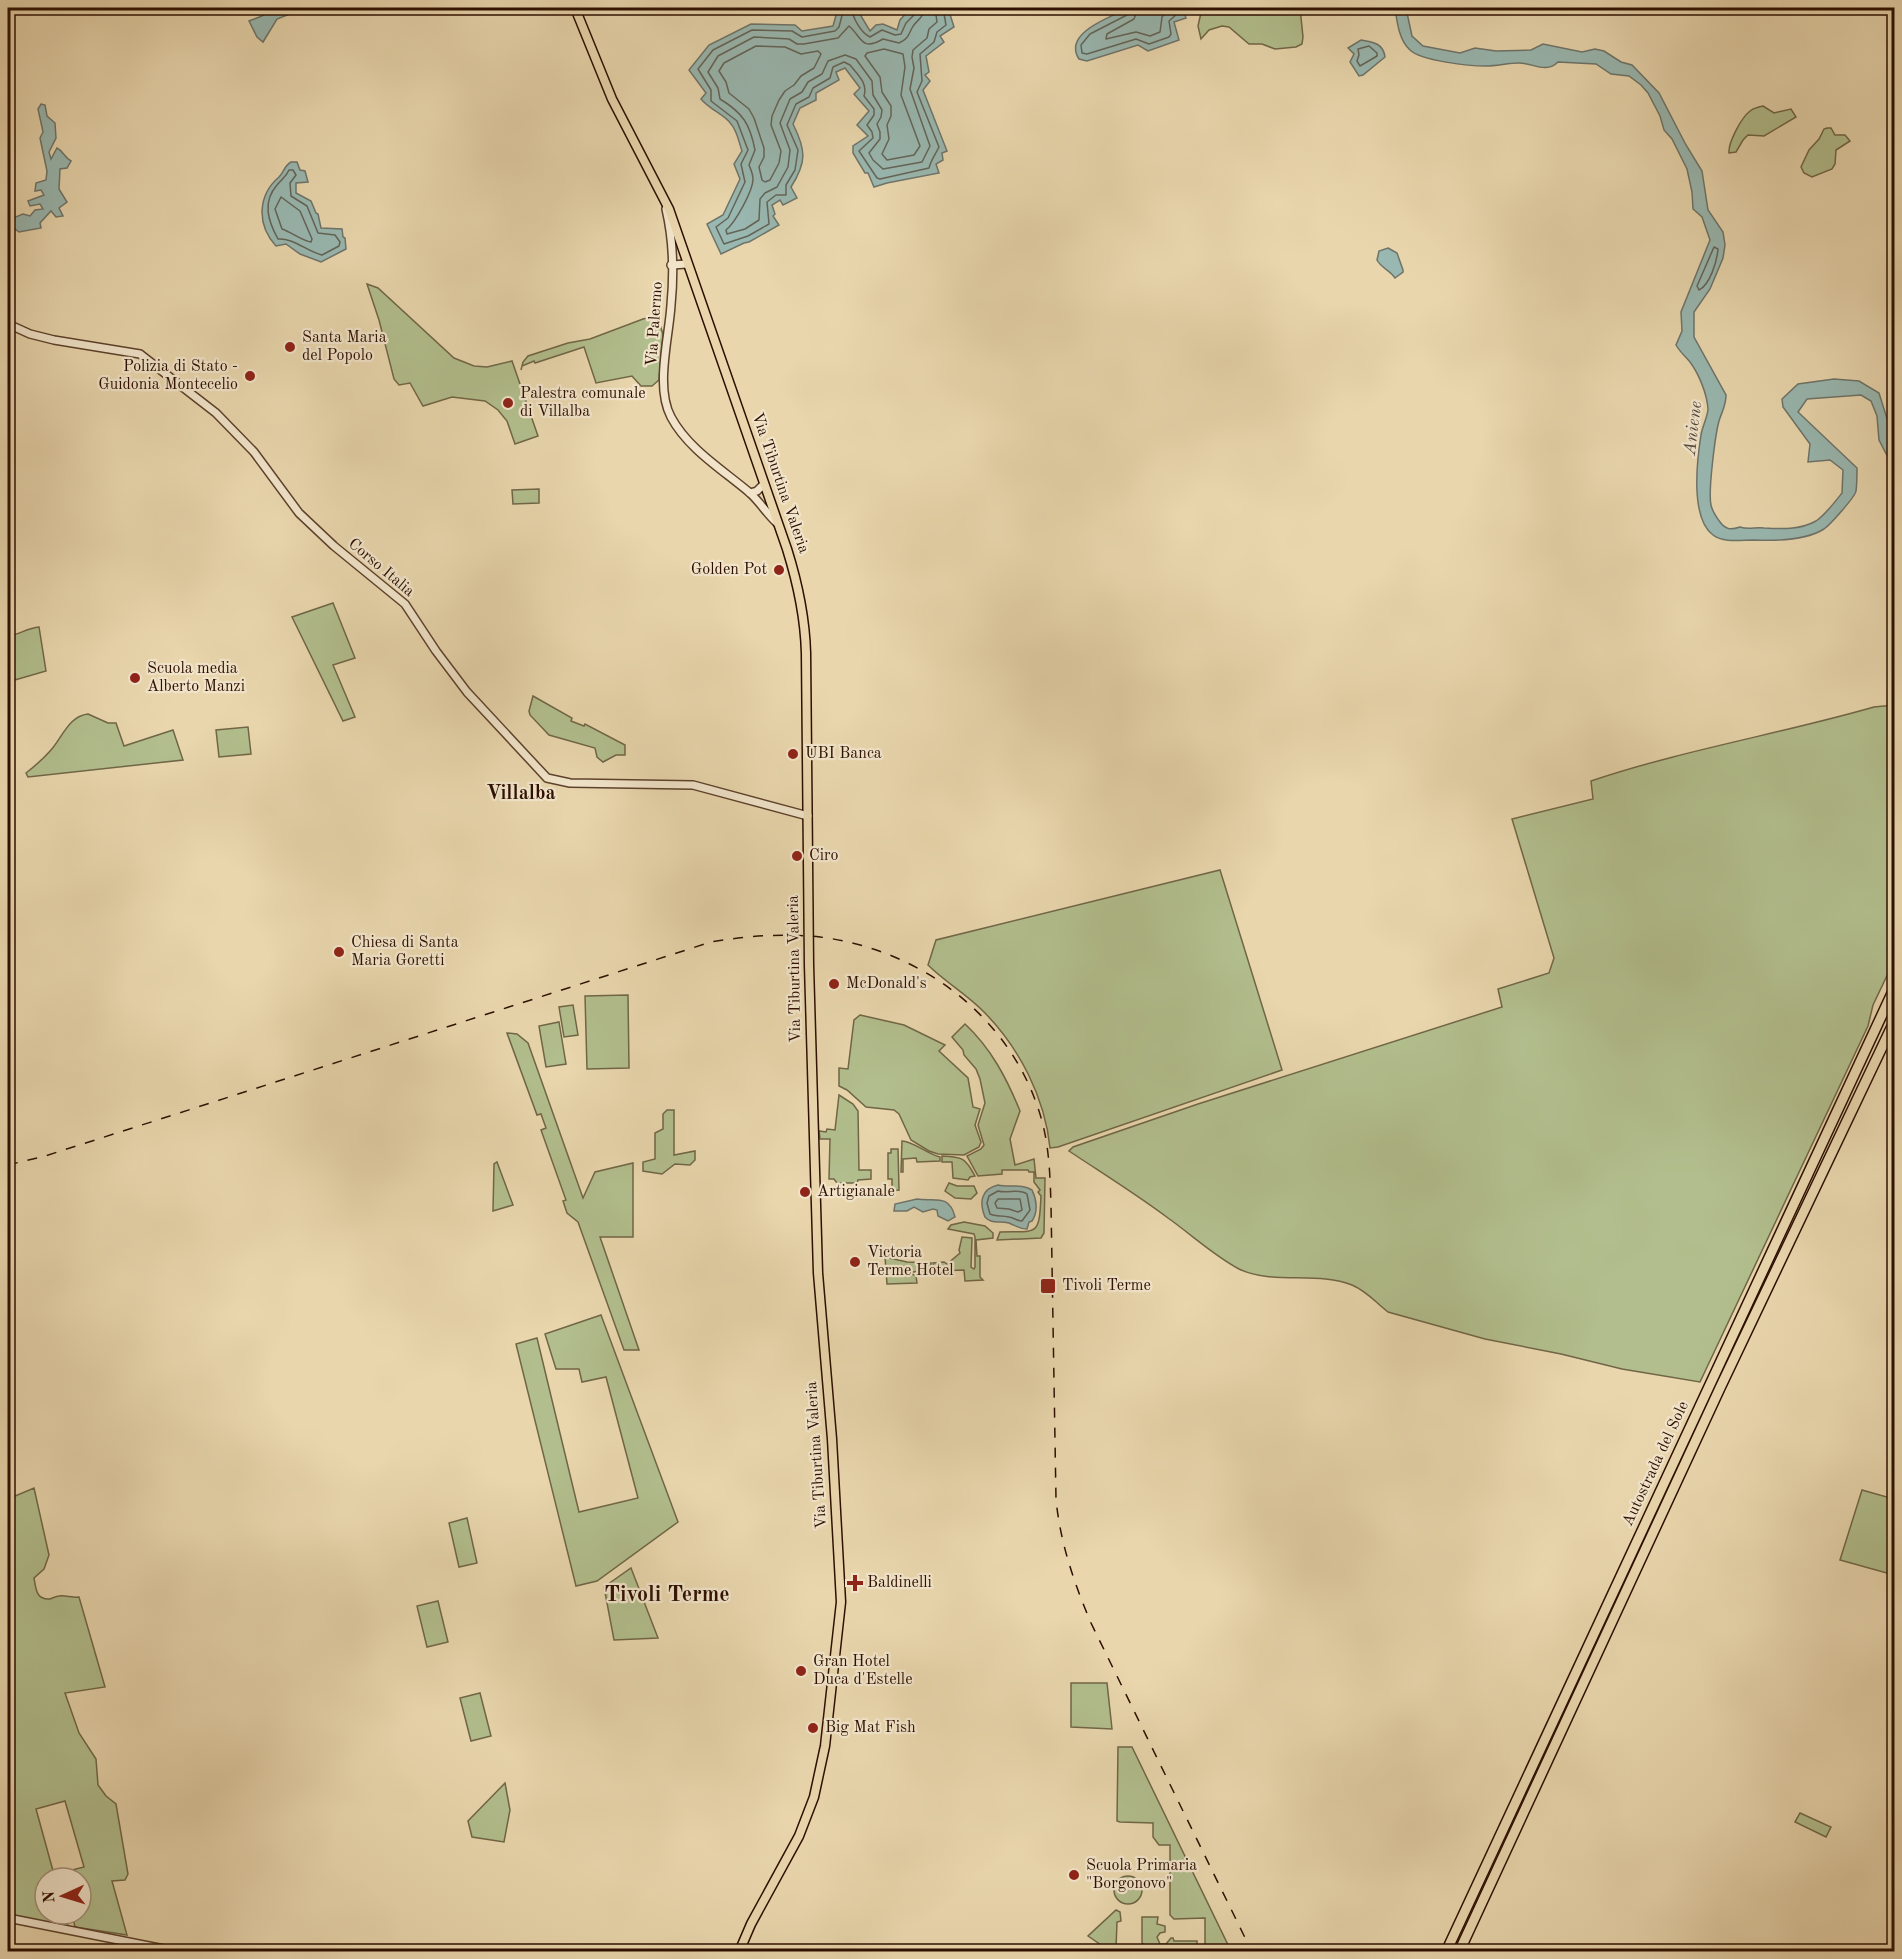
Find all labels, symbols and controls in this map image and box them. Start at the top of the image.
street label: Via Palermo [644,281,666,367]
place label: Santa Maria del Popolo [302,330,387,364]
marker: Santa Maria del Popolo [283,340,297,354]
place label: Polizia di Stato - Guidonia Montecelio [98,359,238,393]
marker: Polizia di Stato - Guidonia Montecelio [243,369,257,383]
place label: Palestra comunale di Villalba [520,386,646,420]
marker: Palestra comunale di Villalba [501,396,515,410]
water label: Aniene [1681,400,1705,457]
street label: Via Tiburtina Valeria [748,411,812,556]
street label: Corso Italia [345,536,417,600]
place label: Golden Pot [691,562,767,578]
marker: Golden Pot [772,563,786,577]
place label: Scuola media Alberto Manzi [147,661,245,695]
marker: Scuola media Alberto Manzi [128,671,142,685]
place label: UBI Banca [805,746,882,762]
marker: UBI Banca [786,747,800,761]
district label: Villalba [486,784,556,804]
place label: Ciro [809,848,839,864]
marker: Ciro [790,849,804,863]
street label: Via Tiburtina Valeria [786,895,804,1043]
place label: Chiesa di Santa Maria Goretti [351,935,459,969]
marker: Chiesa di Santa Maria Goretti [332,945,346,959]
place label: McDonald's [846,976,927,992]
marker: McDonald's [827,977,841,991]
place label: Artigianale [817,1184,895,1200]
marker: Artigianale [798,1185,812,1199]
place label: Victoria Terme Hotel [867,1245,954,1279]
marker: Victoria Terme Hotel [848,1255,862,1269]
marker: Tivoli Terme [1039,1277,1057,1295]
place label: Tivoli Terme [1062,1278,1151,1294]
street label: Via Tiburtina Valeria [804,1381,830,1529]
street label: Autostrada del Sole [1620,1399,1692,1529]
place label: Baldinelli [867,1575,932,1591]
marker: Baldinelli [848,1576,862,1590]
district label: Tivoli Terme [604,1584,730,1606]
place label: Gran Hotel Duca d'Estelle [813,1654,913,1688]
marker: Gran Hotel Duca d'Estelle [794,1664,808,1678]
place label: Big Mat Fish [825,1720,916,1736]
marker: Big Mat Fish [806,1721,820,1735]
place label: Scuola Primaria "Borgonovo" [1086,1858,1197,1892]
north arrow [33,1866,93,1926]
marker: Scuola Primaria "Borgonovo" [1067,1868,1081,1882]
text: N [42,1889,58,1904]

